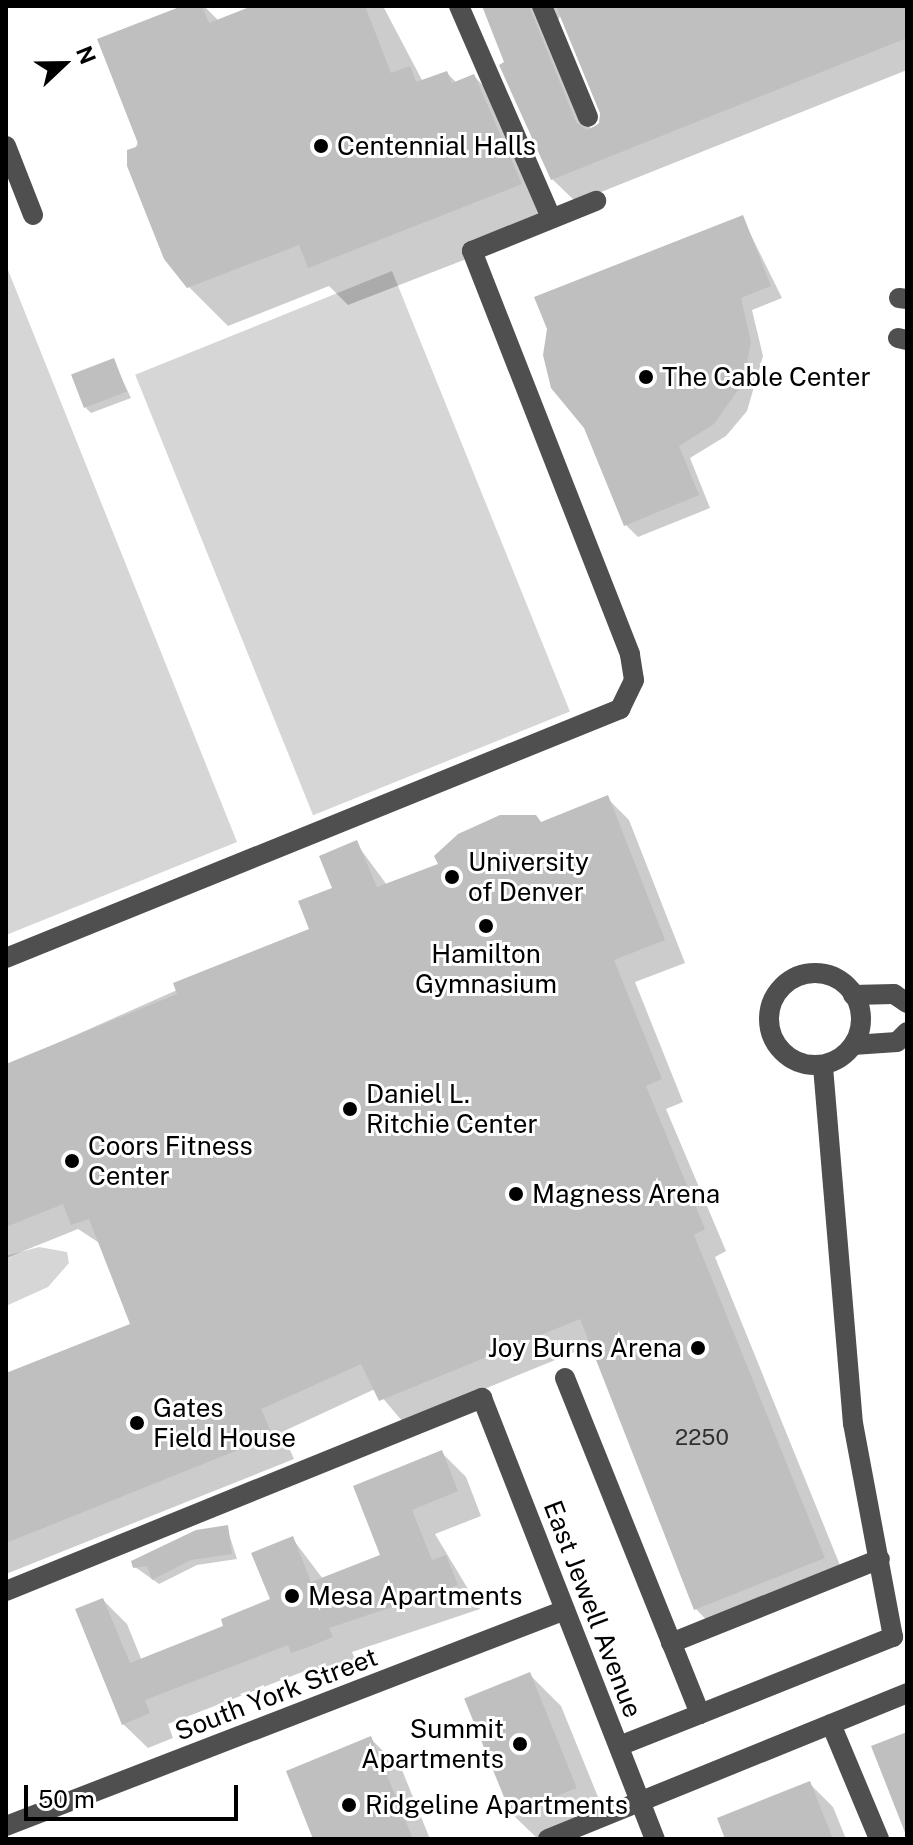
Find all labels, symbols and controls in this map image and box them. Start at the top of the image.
north arrow [24,24,104,104]
text: N [71,42,102,68]
place label: Centennial Halls [337,130,536,162]
marker: Centennial Halls [312,137,330,155]
place label: The Cable Center [662,361,871,393]
marker: The Cable Center [637,368,655,386]
place label: University of Denver [468,846,589,908]
marker: University of Denver [443,868,461,886]
marker: Hamilton Gymnasium [477,917,495,935]
place label: Hamilton Gymnasium [415,938,557,1000]
place label: Daniel L. Ritchie Center [366,1078,538,1140]
marker: Daniel L. Ritchie Center [341,1100,359,1118]
place label: Coors Fitness Center [88,1130,253,1192]
marker: Coors Fitness Center [63,1152,81,1170]
place label: Magness Arena [532,1178,720,1210]
marker: Magness Arena [507,1185,525,1203]
place label: Joy Burns Arena [487,1332,682,1364]
marker: Joy Burns Arena [689,1339,707,1357]
place label: Gates Field House [153,1392,296,1454]
marker: Gates Field House [128,1414,146,1432]
house number: 2250 [675,1425,729,1451]
street label: East Jewell Avenue [537,1496,649,1722]
place label: Mesa Apartments [308,1580,522,1612]
marker: Mesa Apartments [283,1587,301,1605]
street label: South York Street [170,1641,382,1747]
place label: Summit Apartments [361,1713,504,1774]
marker: Summit Apartments [511,1735,529,1753]
scale bar [28,1769,242,1819]
text: 50 m [38,1785,95,1813]
place label: Ridgeline Apartments [365,1789,628,1821]
marker: Ridgeline Apartments [340,1796,358,1814]

